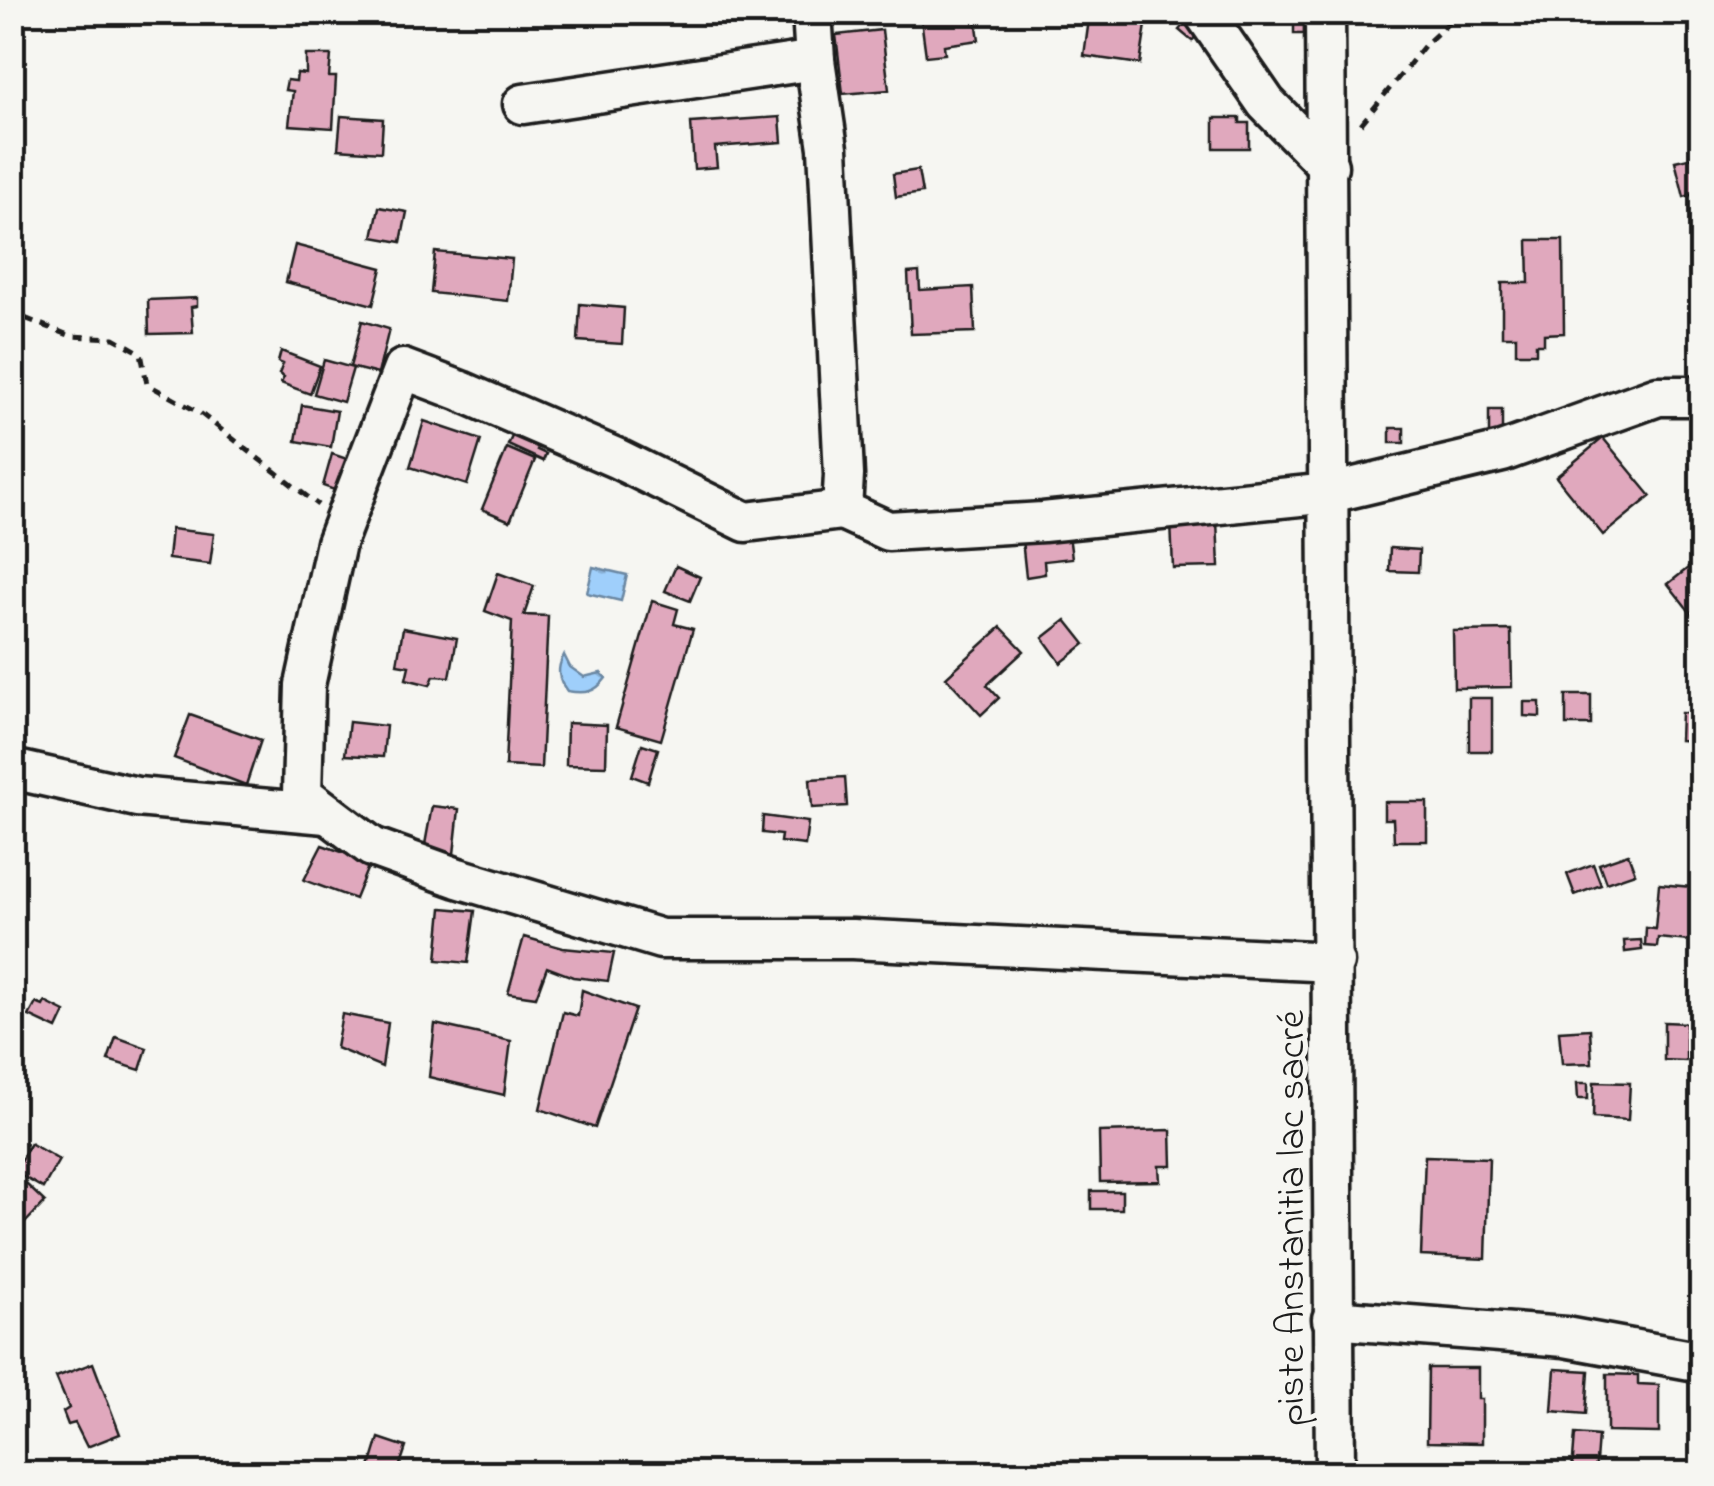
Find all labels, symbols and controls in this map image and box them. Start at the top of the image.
street label: piste Anstanitia lac sacré [1264,1010,1323,1426]

